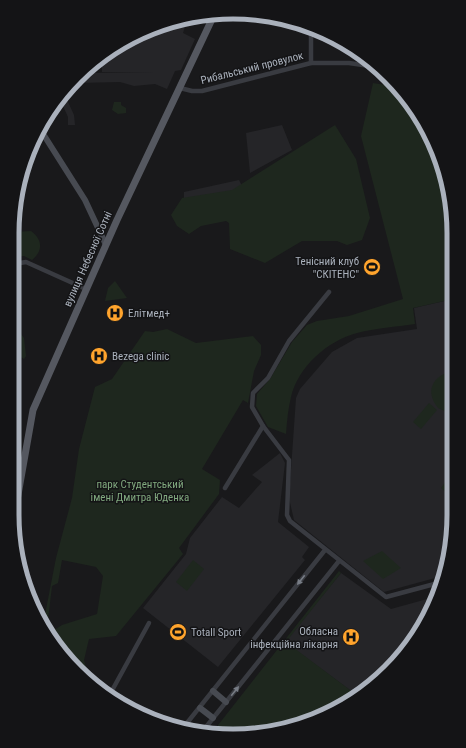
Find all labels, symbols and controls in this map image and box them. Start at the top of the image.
street label: Рибальський провулок [199,49,305,87]
street label: вулиця Небесної Сотні [61,209,115,309]
place label: Тенісний клуб "СКІТЕНС" [295,255,359,281]
sports icon: Тенісний клуб "СКІТЕНС" [362,257,382,277]
hospital icon: Елітмед+ [105,303,125,323]
place label: Елітмед+ [128,307,170,320]
hospital icon: Bezega clinic [89,346,109,366]
place label: Bezega clinic [112,350,169,363]
park label: парк Студентський імені Дмитра Юденка [91,478,189,504]
one-way arrow [296,575,305,586]
sports icon: Totall Sport [168,622,188,642]
place label: Обласна інфекційна лікарня [250,625,338,651]
place label: Totall Sport [191,626,241,639]
hospital icon: Обласна інфекційна лікарня [341,627,361,647]
one-way arrow [230,685,239,696]

